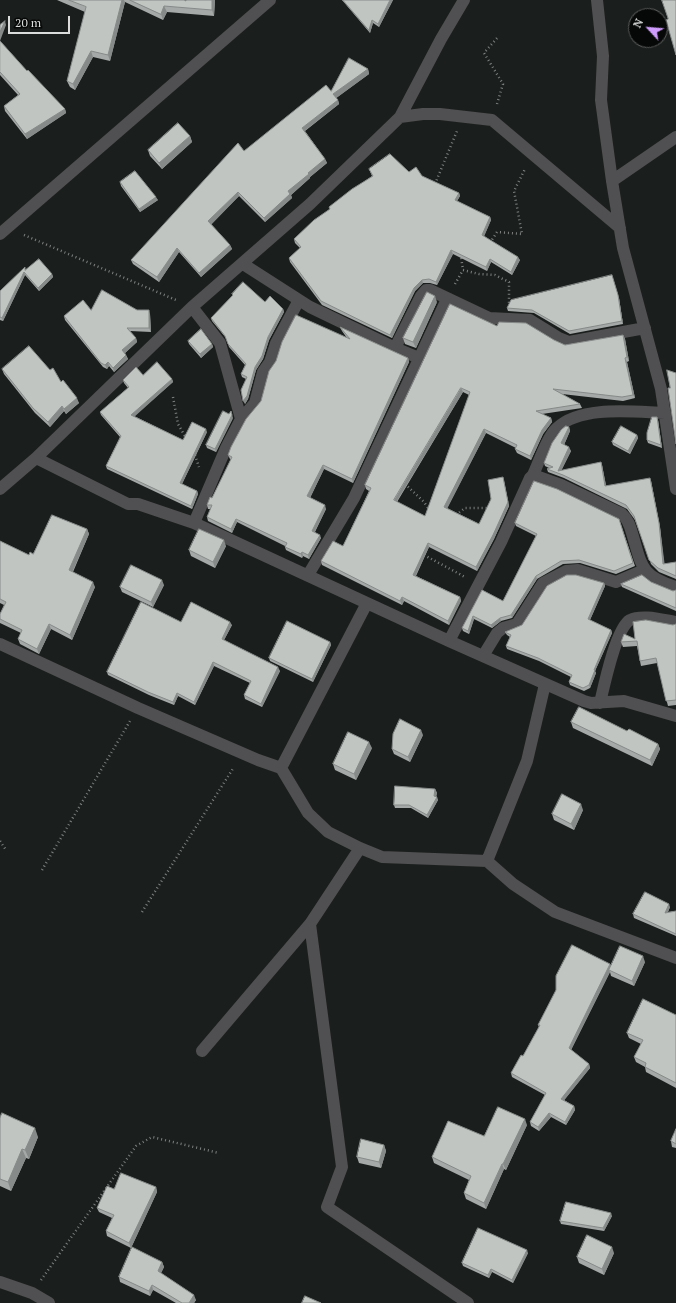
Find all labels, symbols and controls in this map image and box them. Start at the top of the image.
scale bar [10,8,72,34]
north arrow [628,8,668,48]
text: 20 m [15,15,41,30]
text: N [630,16,646,30]

